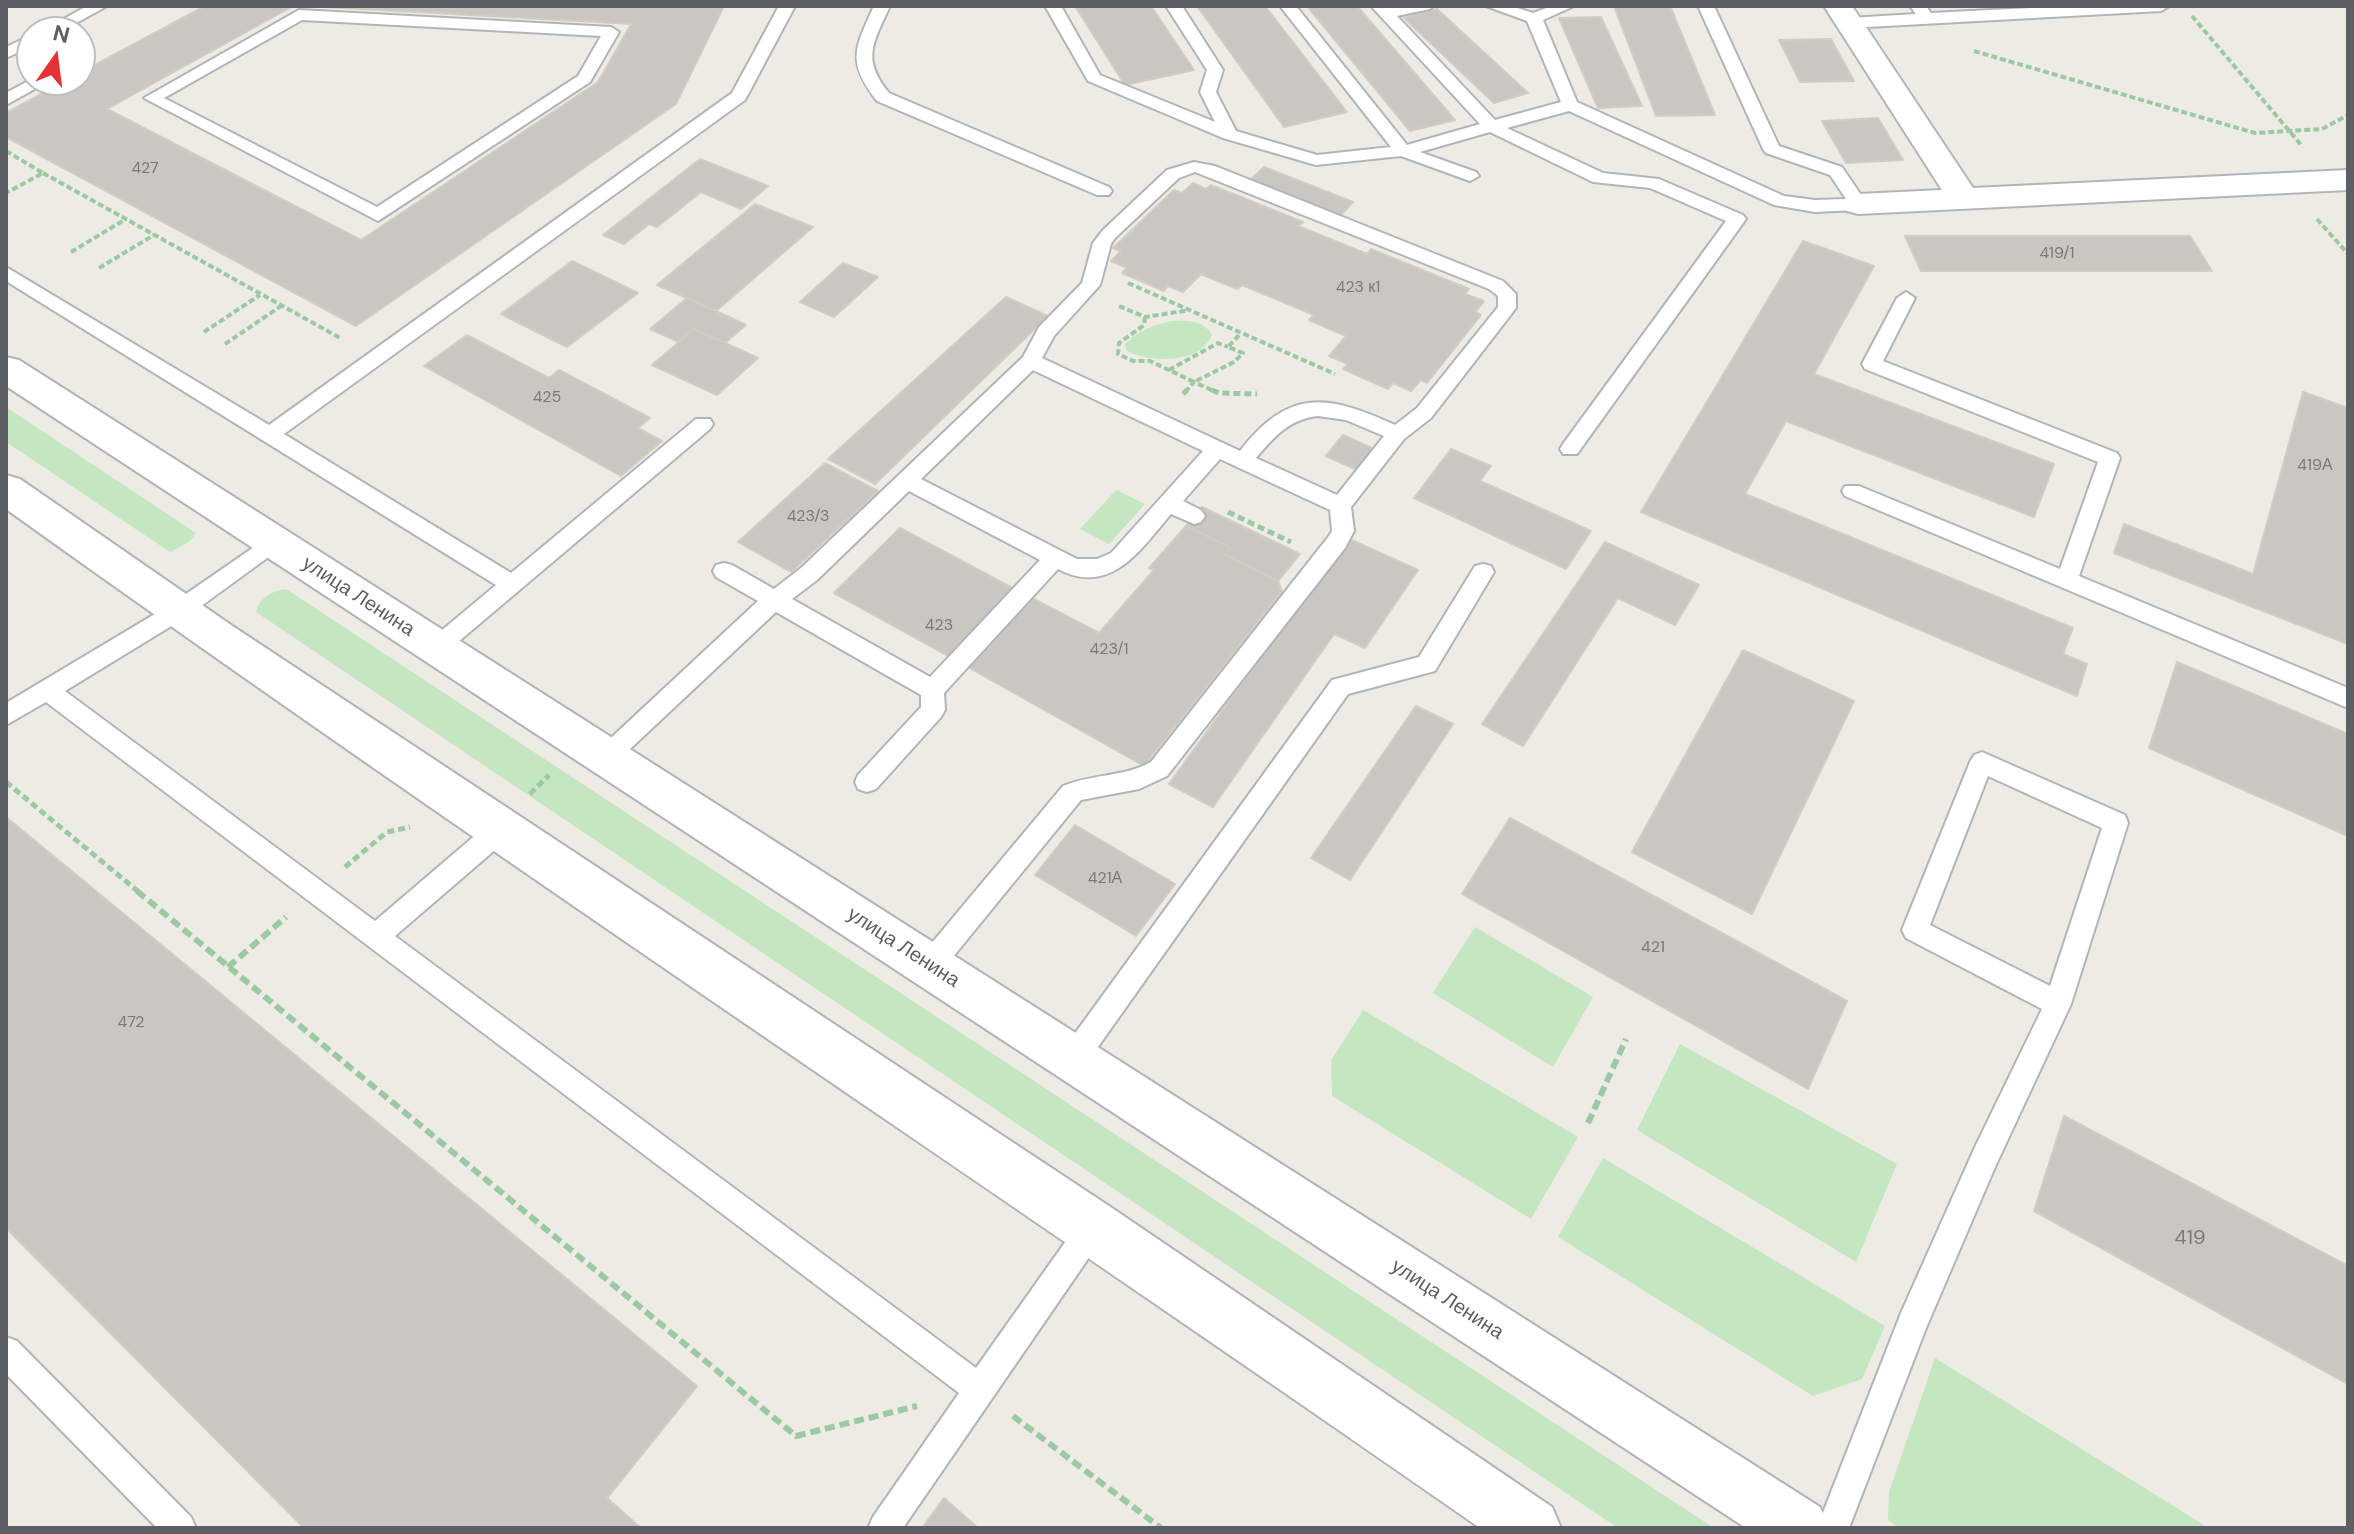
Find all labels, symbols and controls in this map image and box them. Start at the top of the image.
north arrow [16,16,96,96]
text: N [50,18,73,50]
house number: 427 [131,159,159,179]
house number: 419/1 [2039,244,2075,264]
house number: 423 к1 [1336,278,1380,298]
house number: 425 [533,388,561,408]
house number: 419А [2297,456,2333,476]
house number: 423/3 [787,507,829,527]
street label: улица Ленина [297,552,419,642]
house number: 423 [925,616,953,636]
house number: 423/1 [1090,640,1128,660]
house number: 421А [1088,869,1122,889]
street label: улица Ленина [842,903,964,993]
house number: 421 [1641,938,1665,958]
house number: 472 [117,1013,145,1033]
house number: 419 [2175,1227,2205,1251]
street label: улица Ленина [1386,1255,1508,1345]

